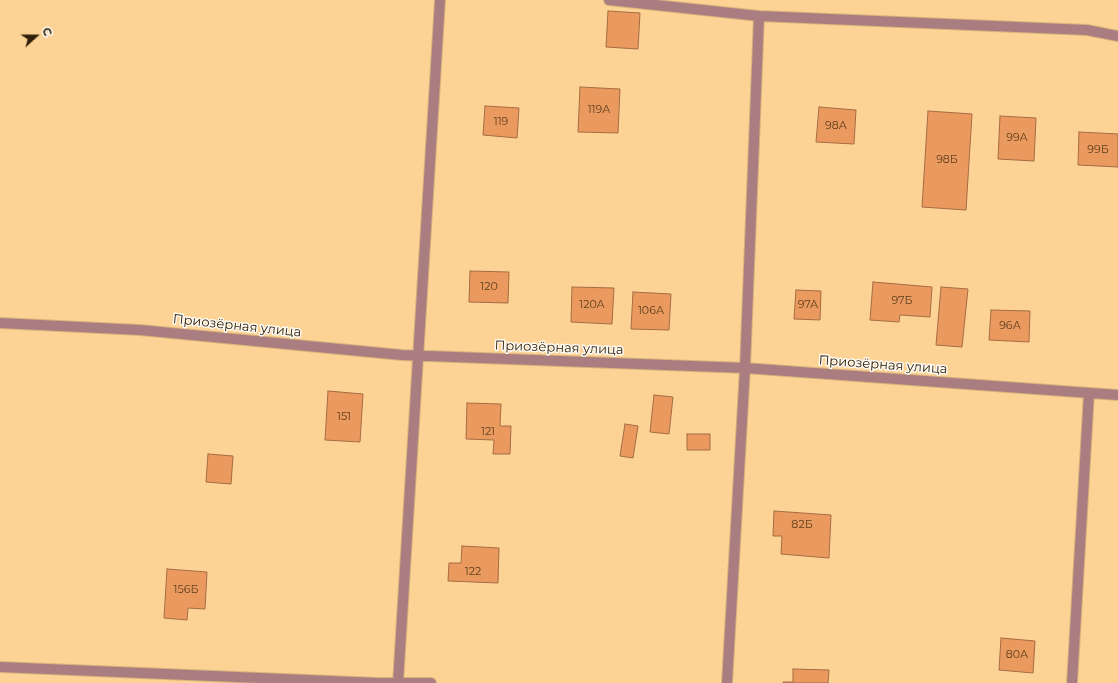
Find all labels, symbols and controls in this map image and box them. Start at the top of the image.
north arrow [16,16,56,56]
text: С [39,25,55,38]
house number: 119А [588,103,610,117]
house number: 119 [494,115,508,129]
house number: 98А [825,119,847,133]
house number: 99А [1006,131,1028,145]
house number: 99Б [1087,143,1109,157]
house number: 98Б [936,153,958,167]
house number: 120 [480,280,498,294]
house number: 97Б [891,294,913,308]
house number: 120А [579,298,605,312]
house number: 97А [798,298,818,312]
house number: 106А [638,304,664,318]
street label: Приозёрная улица [172,312,302,340]
house number: 96А [999,319,1021,333]
street label: Приозёрная улица [494,338,624,358]
street label: Приозёрная улица [818,353,948,377]
house number: 151 [337,410,351,424]
house number: 121 [481,425,495,439]
house number: 82Б [791,518,813,532]
house number: 122 [465,565,481,579]
house number: 156Б [174,583,198,597]
house number: 80А [1006,648,1028,662]

